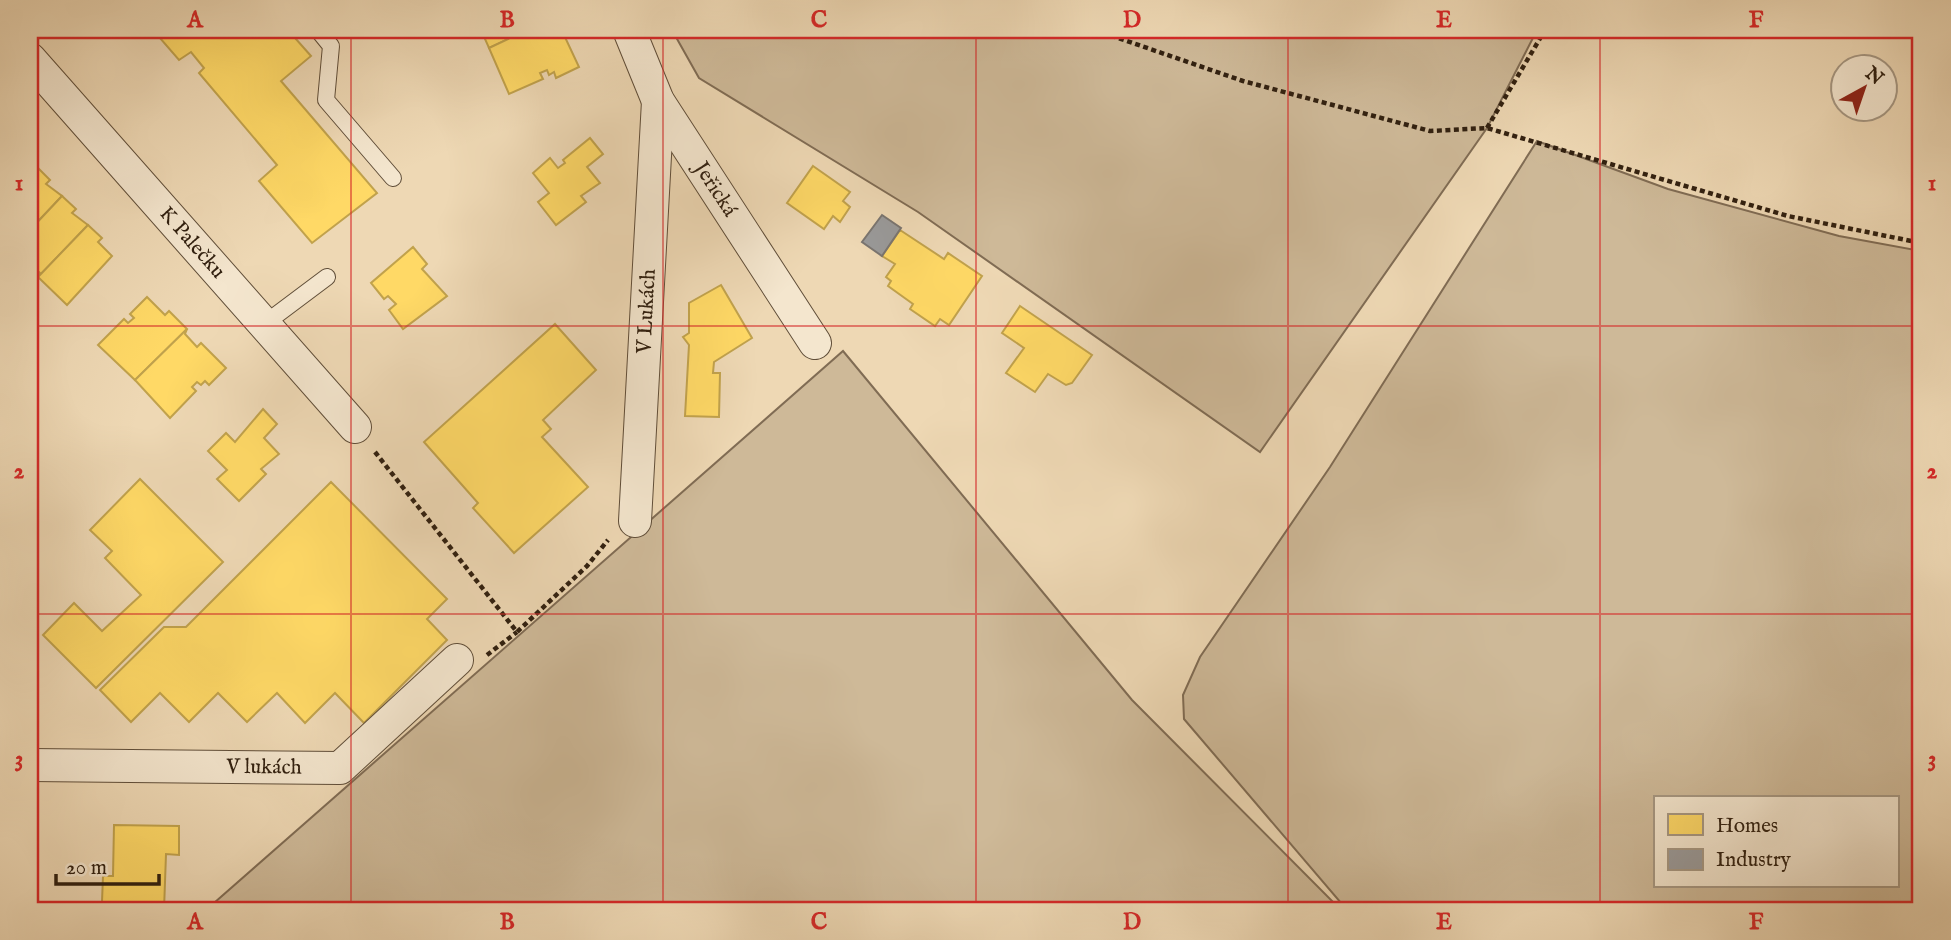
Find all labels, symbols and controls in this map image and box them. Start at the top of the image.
text: A [186,6,204,35]
text: B [499,6,515,35]
text: C [811,6,828,35]
text: D [1123,6,1141,35]
text: E [1436,6,1452,35]
text: F [1749,6,1764,35]
north arrow [1828,52,1898,122]
text: N [1859,61,1888,91]
street label: Jeřická [686,155,744,223]
text: 1 [15,169,23,198]
text: 1 [1928,169,1936,198]
street label: K Palečku [153,201,231,284]
street label: V Lukách [631,268,662,355]
text: 2 [14,457,25,486]
text: 2 [1927,457,1938,486]
text: 3 [15,745,23,774]
text: 3 [1928,745,1936,774]
street label: V lukách [225,753,302,781]
legend [1654,796,1898,888]
text: Homes [1716,813,1778,840]
scale bar [56,842,159,886]
text: Industry [1716,847,1792,874]
text: 20 m [66,855,107,882]
text: A [186,908,204,937]
text: B [499,908,515,937]
text: C [811,908,828,937]
text: D [1123,908,1141,937]
text: E [1436,908,1452,937]
text: F [1749,908,1764,937]

